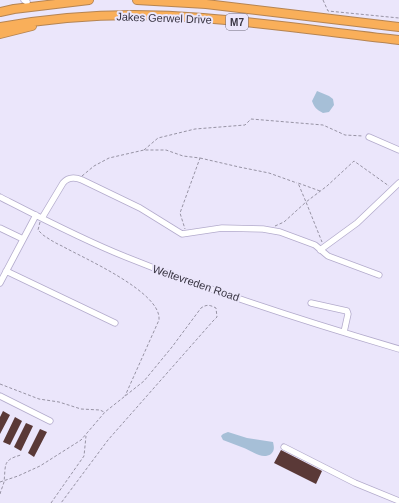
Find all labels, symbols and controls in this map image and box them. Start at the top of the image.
street label: Jakes Gerwel Drive [116,10,212,26]
road number: M7 [226,14,248,30]
street label: Weltevreden Road [151,263,241,303]

